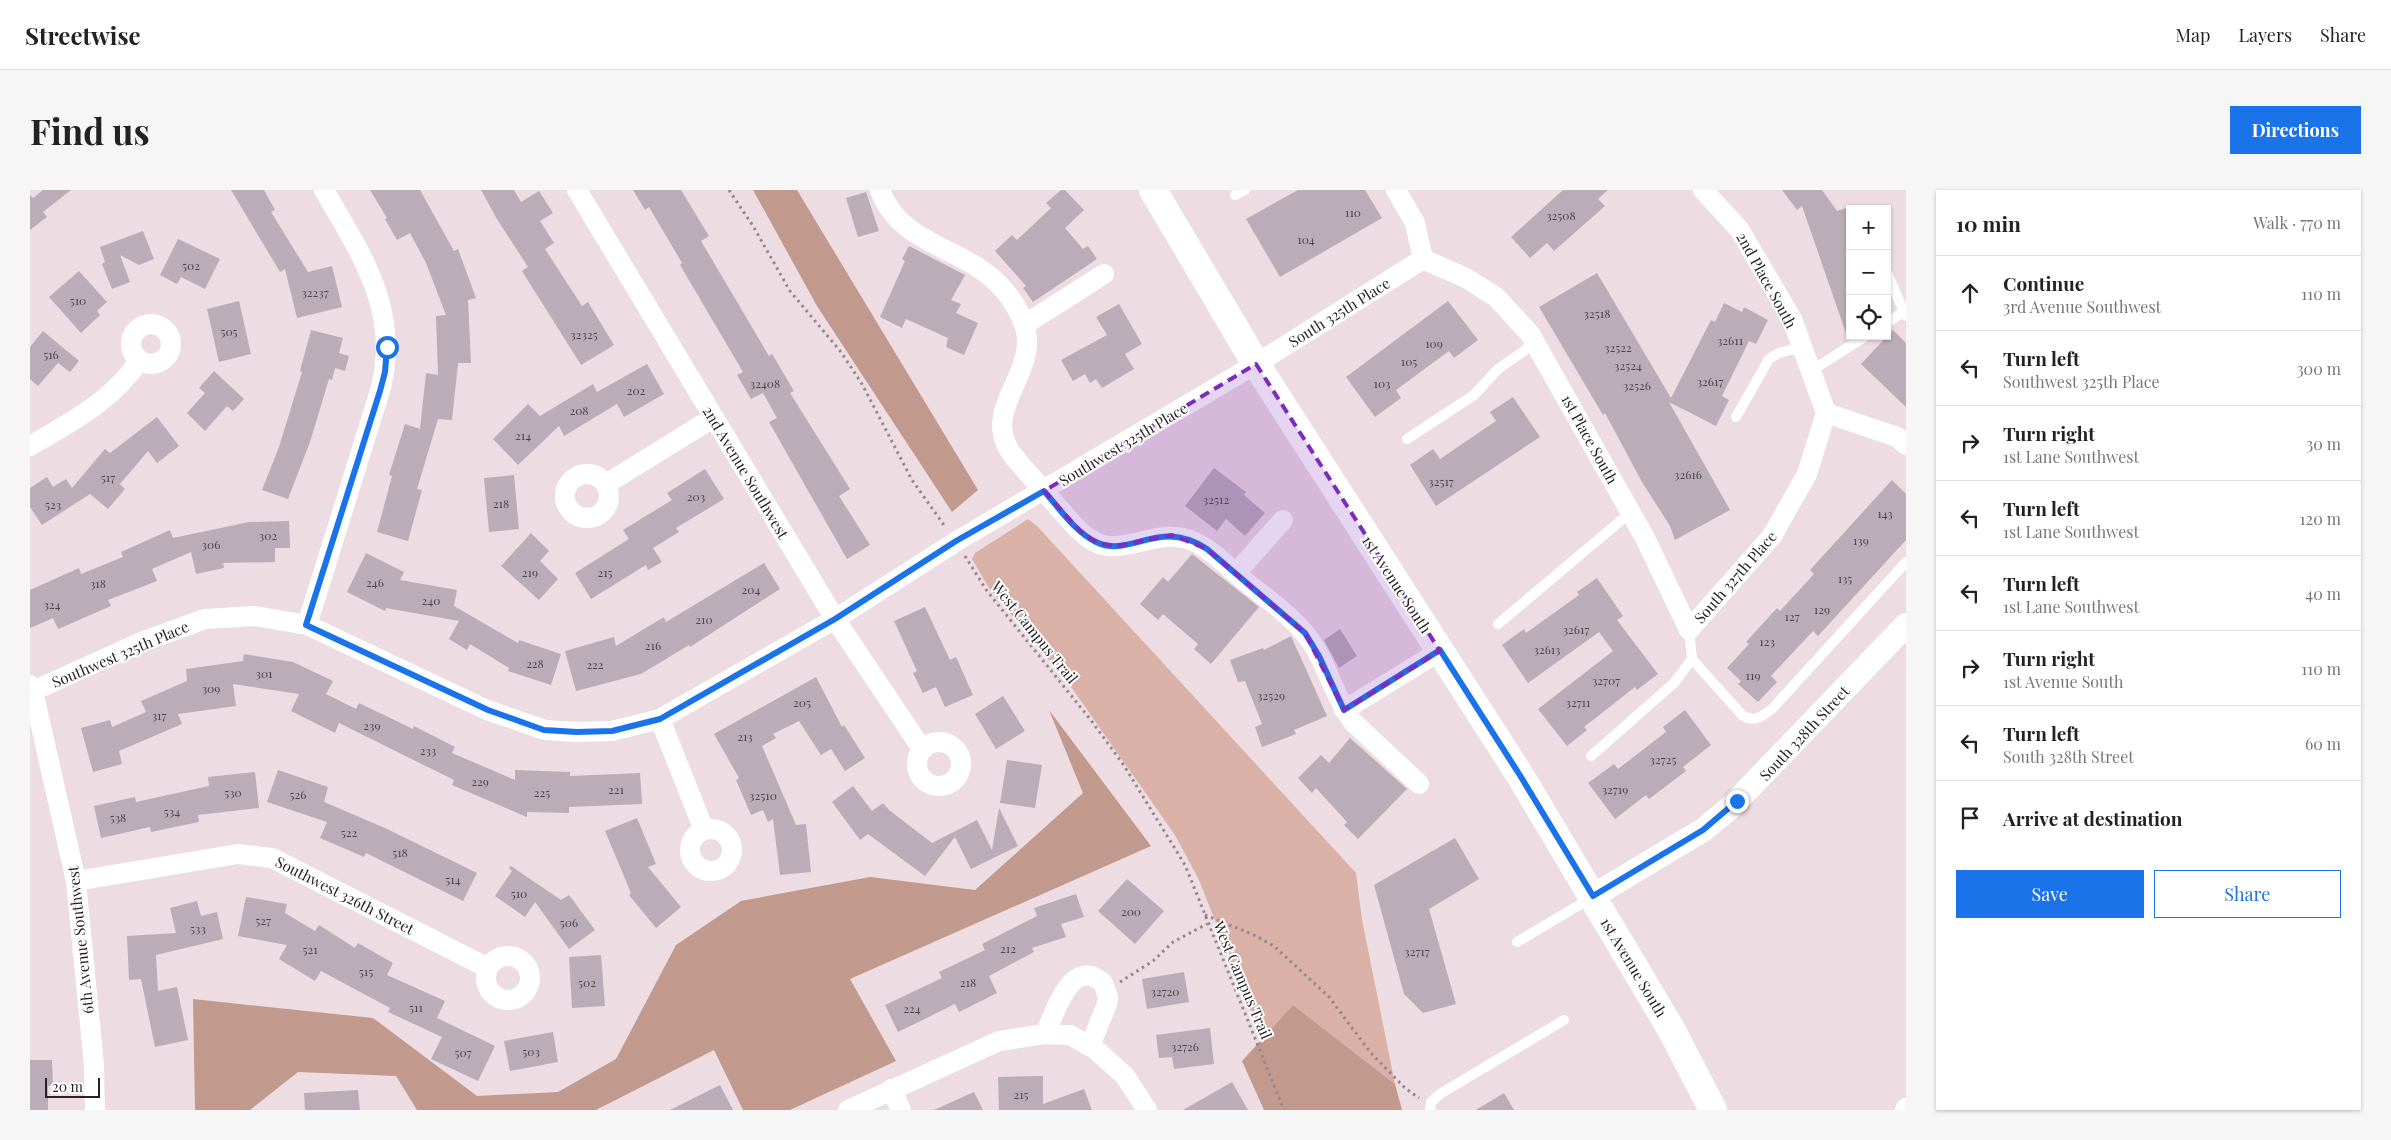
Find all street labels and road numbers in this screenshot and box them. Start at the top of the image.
street label: 2nd Place South [1732,228,1802,332]
street label: South 325th Place [1284,273,1394,351]
street label: 1st Place South [1557,391,1623,487]
street label: Southwest 325th Place [1055,398,1191,490]
street label: 2nd Avenue Southwest [698,402,794,543]
street label: South 327th Place [1689,527,1781,627]
street label: 1st Avenue South [1358,531,1436,637]
street label: West Campus Trail [987,576,1083,687]
street label: Southwest 325th Place [49,616,191,692]
street label: South 328th Street [1755,681,1854,785]
street label: Southwest 326th Street [272,851,418,939]
street label: 6th Avenue Southwest [62,864,98,1015]
street label: 1st Avenue South [1596,913,1672,1021]
street label: West Campus Trail [1209,917,1277,1042]

